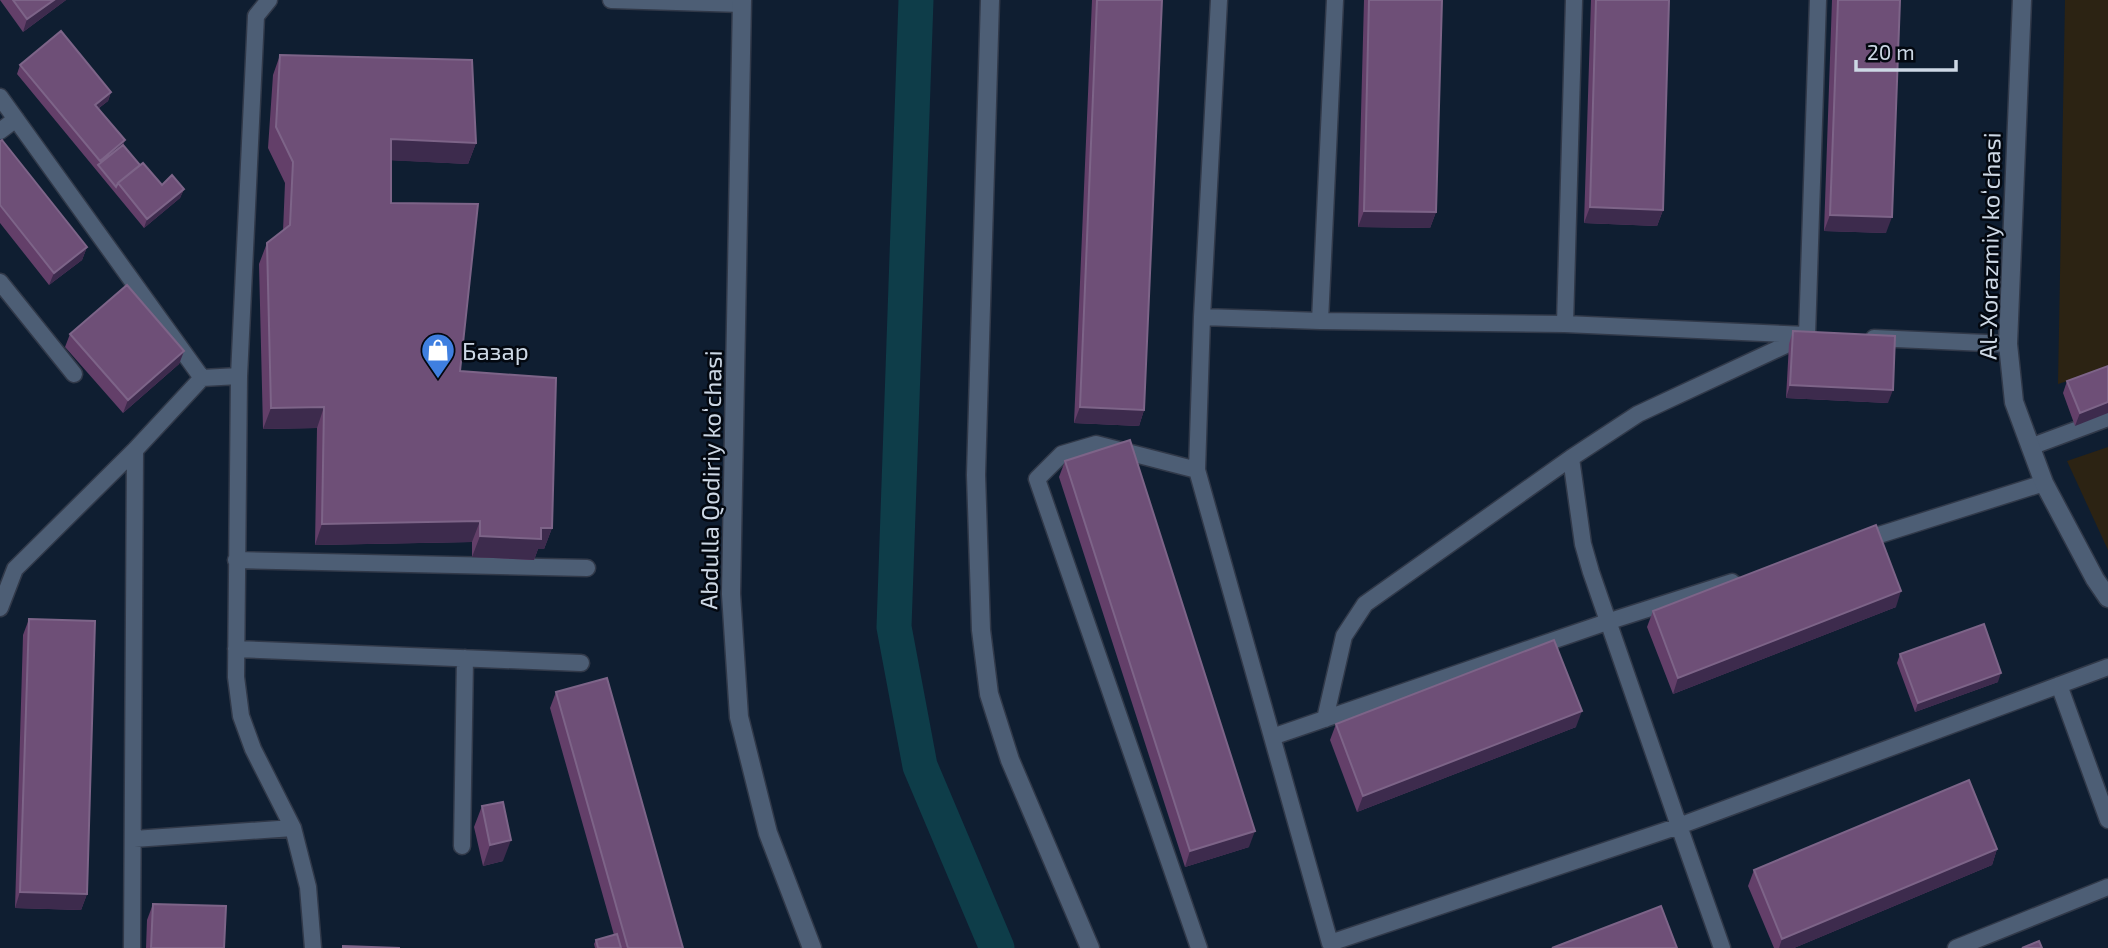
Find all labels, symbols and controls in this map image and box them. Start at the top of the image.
scale bar [1856,28,1956,72]
text: 20 m [1867,39,1915,64]
street label: Al-Xorazmiy koʻchasi [1973,132,2005,360]
shop icon: Базар [419,331,457,380]
place label: Базар [462,336,529,365]
street label: Abdulla Qodiriy koʻchasi [693,350,727,610]

